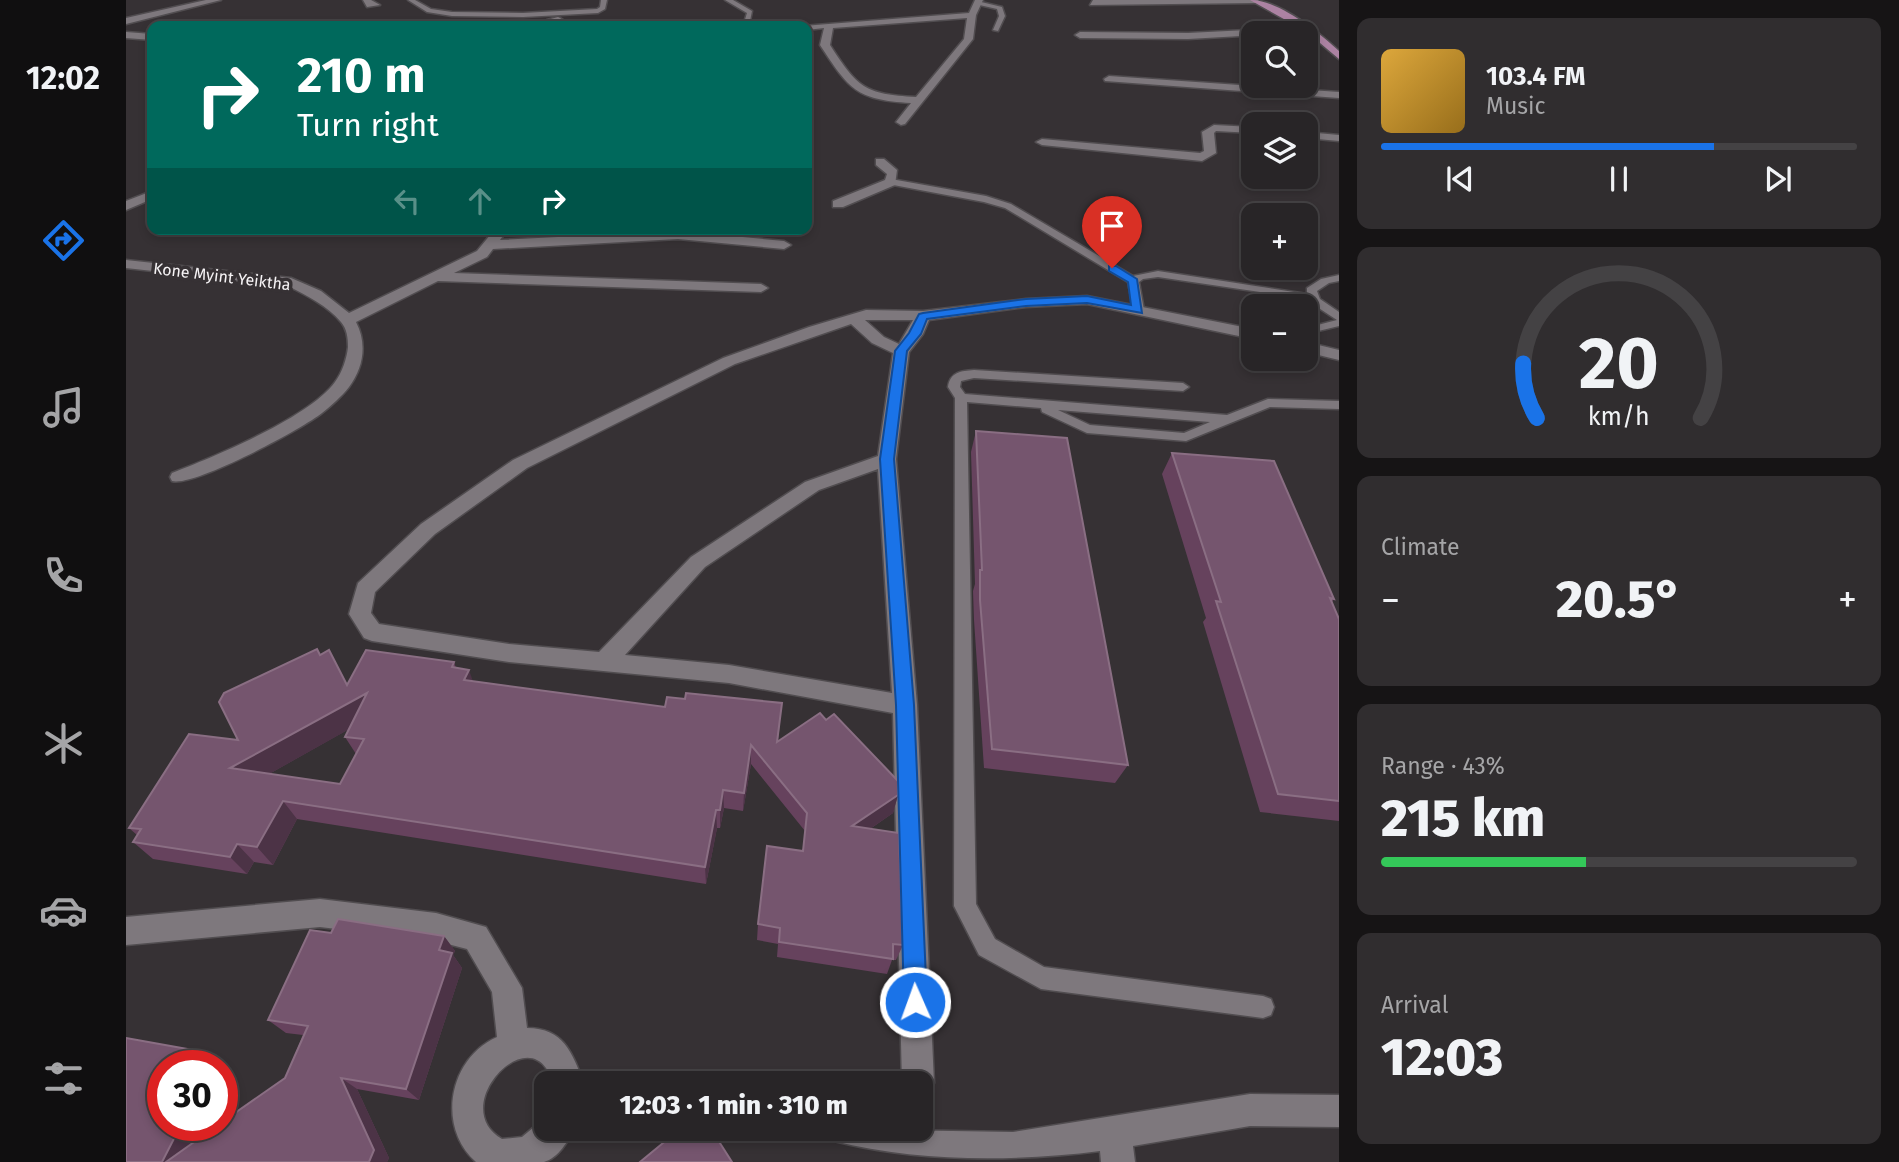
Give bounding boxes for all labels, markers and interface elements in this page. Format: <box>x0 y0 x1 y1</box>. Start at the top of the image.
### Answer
map controls <box>1241 21 1318 371</box>
button: search <box>1241 21 1318 98</box>
text: 210 m <box>297 46 426 105</box>
icon: right <box>182 49 273 140</box>
text: 12:02 <box>26 59 100 97</box>
text: 103.4 FM <box>1486 61 1585 92</box>
text: Music <box>1486 92 1546 120</box>
text: Turn right <box>297 106 439 144</box>
button: layers <box>1241 112 1318 189</box>
icon: previous <box>1441 160 1479 198</box>
icon: pause <box>1600 160 1638 198</box>
icon: next <box>1759 160 1797 198</box>
icon: left <box>388 182 426 220</box>
icon: ahead <box>461 182 499 220</box>
icon: right <box>534 182 572 220</box>
pin <box>1082 196 1142 268</box>
button: + <box>1241 203 1318 280</box>
icon: arrive <box>1093 207 1131 245</box>
icon: directions <box>39 216 88 265</box>
street label: Kone Myint Yeiktha <box>152 259 292 294</box>
button: − <box>1241 294 1318 371</box>
text: 20 <box>1579 321 1659 408</box>
icon: music <box>39 383 88 432</box>
text: km/h <box>1588 402 1650 432</box>
text: Climate <box>1381 533 1460 561</box>
icon: phone <box>39 551 88 600</box>
text: 20.5° <box>1556 568 1682 631</box>
text: − <box>1381 577 1400 623</box>
text: + <box>1838 577 1857 623</box>
icon: climate <box>39 719 88 768</box>
text: Range · 43% <box>1381 752 1505 780</box>
text: 215 km <box>1381 787 1545 850</box>
icon: car <box>39 886 88 935</box>
position arrow <box>878 965 952 1039</box>
text: Arrival <box>1381 991 1448 1019</box>
text: 12:03 <box>1381 1026 1503 1089</box>
speed limit sign: 30 <box>147 1050 238 1141</box>
icon: filters <box>39 1054 88 1103</box>
text: 12:03 · 1 min · 310 m <box>619 1090 848 1121</box>

